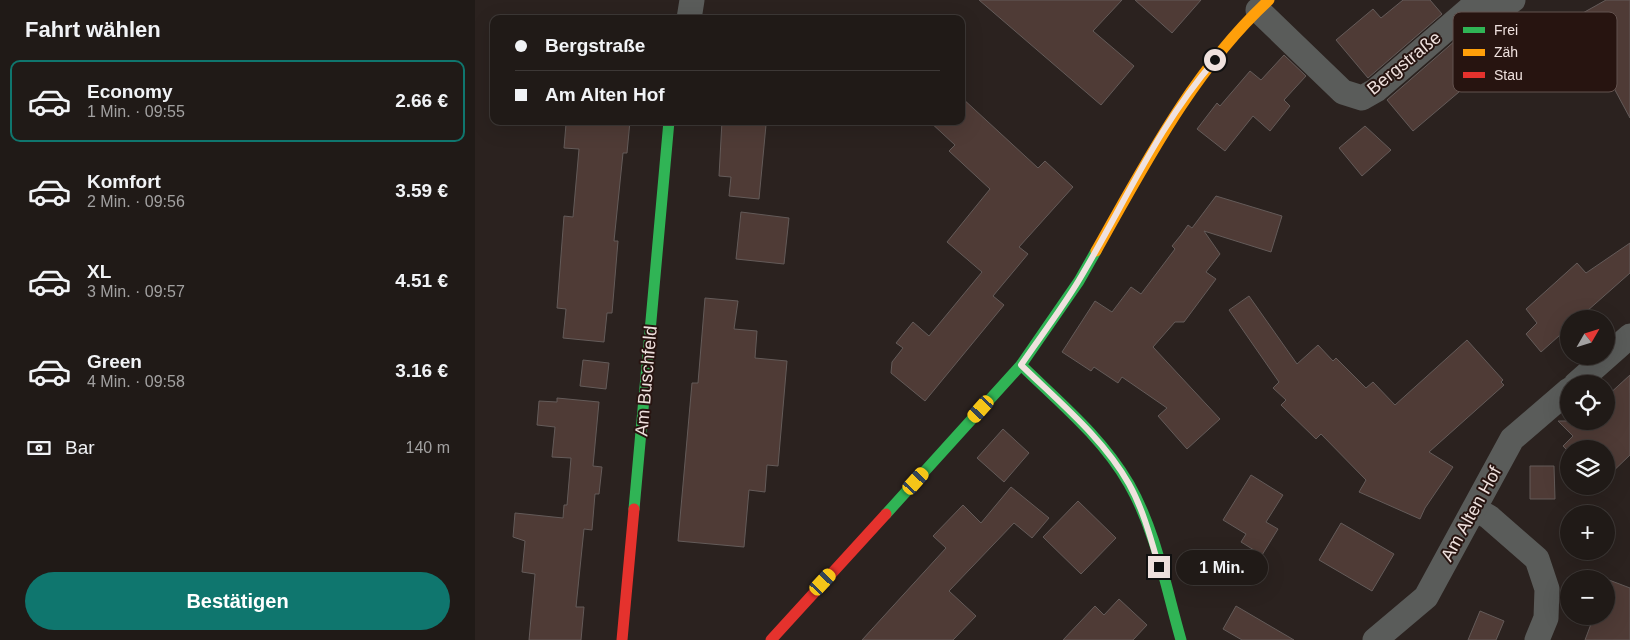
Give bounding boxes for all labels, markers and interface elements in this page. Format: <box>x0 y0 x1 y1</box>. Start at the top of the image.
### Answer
legend <box>1453 12 1617 92</box>
text: Fahrt wählen <box>25 17 161 42</box>
text: Frei <box>1494 22 1518 38</box>
street label: Bergstraße <box>1363 27 1445 99</box>
text: Bergstraße <box>545 35 645 56</box>
text: Zäh <box>1494 44 1518 60</box>
route start <box>1204 49 1226 71</box>
text: Stau <box>1494 67 1523 83</box>
icon: car <box>27 79 72 124</box>
text: Economy <box>87 81 173 102</box>
text: Am Alten Hof <box>545 84 665 105</box>
text: 2.66 € <box>395 90 448 111</box>
text: 1 Min. · 09:55 <box>87 103 185 120</box>
icon: car <box>27 169 72 214</box>
text: Komfort <box>87 171 161 192</box>
text: 3.59 € <box>395 180 448 201</box>
text: 2 Min. · 09:56 <box>87 193 185 210</box>
icon: car <box>27 259 72 304</box>
text: XL <box>87 261 111 282</box>
text: 4.51 € <box>395 270 448 291</box>
text: 3 Min. · 09:57 <box>87 283 185 300</box>
north arrow <box>1560 310 1615 365</box>
map controls <box>1560 310 1615 625</box>
street label: Am Buschfeld <box>631 325 661 437</box>
icon: car <box>27 349 72 394</box>
text: Green <box>87 351 142 372</box>
text: 3.16 € <box>395 360 448 381</box>
text: 4 Min. · 09:58 <box>87 373 185 390</box>
button: locate <box>1560 375 1615 430</box>
car <box>965 393 996 425</box>
icon: cash <box>25 434 53 462</box>
text: Bar <box>65 437 95 458</box>
text: 140 m <box>406 439 450 456</box>
button: layers <box>1560 440 1615 495</box>
street label: Am Alten Hof <box>1437 462 1506 565</box>
car <box>900 465 931 497</box>
button: + <box>1560 505 1615 560</box>
callout: 1 Min. <box>1177 550 1269 584</box>
route end <box>1148 556 1170 578</box>
text: 1 Min. <box>1199 559 1245 576</box>
car <box>807 566 838 598</box>
button: − <box>1560 570 1615 625</box>
button: Bestätigen <box>25 572 450 630</box>

